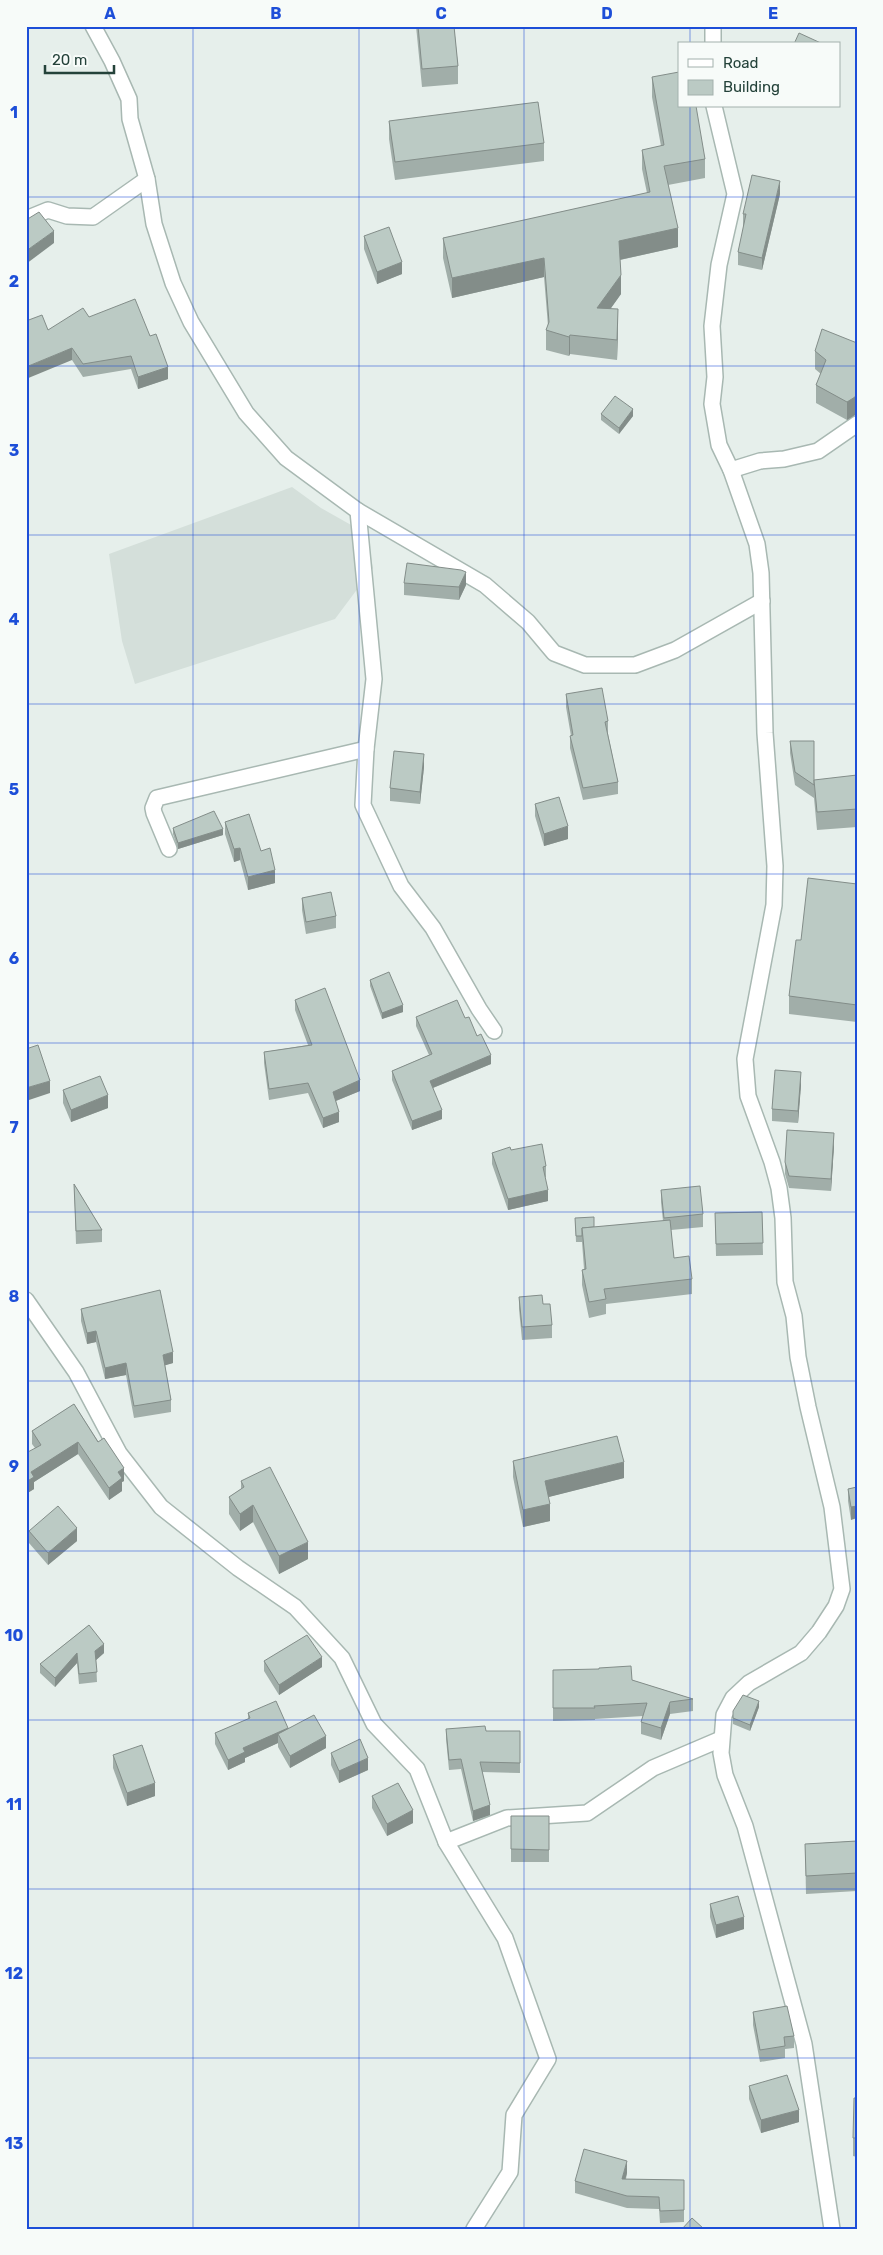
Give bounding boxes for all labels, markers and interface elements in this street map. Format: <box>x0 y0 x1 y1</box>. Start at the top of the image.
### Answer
text: A <box>104 4 116 23</box>
text: B <box>270 4 282 23</box>
text: C <box>435 4 447 23</box>
text: D <box>601 4 613 23</box>
text: E <box>768 4 778 23</box>
scale bar <box>45 42 114 74</box>
legend <box>678 42 840 108</box>
text: 20 m <box>52 51 87 69</box>
text: Road <box>723 54 759 72</box>
text: Building <box>723 78 780 96</box>
text: 1 <box>10 103 18 122</box>
text: 2 <box>9 272 19 291</box>
text: 3 <box>9 441 19 460</box>
text: 4 <box>9 610 20 629</box>
text: 5 <box>9 780 19 799</box>
text: 6 <box>9 949 19 968</box>
text: 7 <box>9 1118 19 1137</box>
text: 8 <box>9 1287 20 1306</box>
text: 9 <box>9 1457 19 1476</box>
text: 10 <box>5 1626 24 1645</box>
text: 11 <box>6 1795 22 1814</box>
text: 12 <box>5 1964 23 1983</box>
text: 13 <box>5 2134 23 2153</box>

